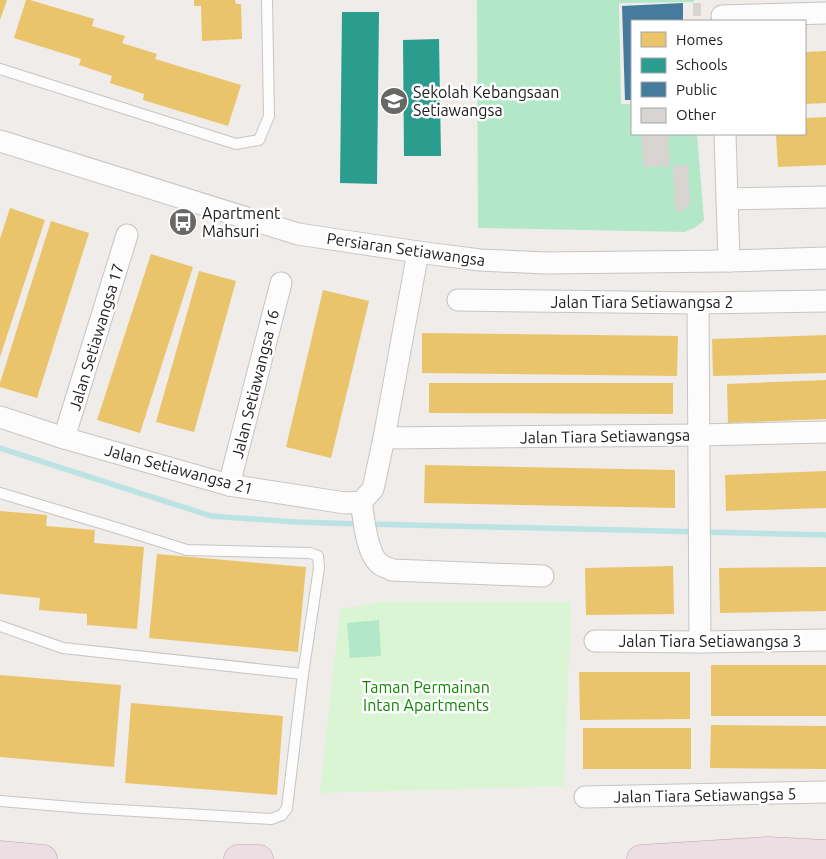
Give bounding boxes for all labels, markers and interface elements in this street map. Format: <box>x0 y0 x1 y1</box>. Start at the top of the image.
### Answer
legend <box>631 20 806 135</box>
text: Homes <box>676 31 723 48</box>
text: Schools <box>676 56 727 73</box>
text: Public <box>676 81 717 98</box>
place label: Sekolah Kebangsaan Setiawangsa <box>413 83 559 119</box>
school or university icon: Sekolah Kebangsaan Setiawangsa <box>379 86 409 116</box>
text: Other <box>676 106 716 123</box>
place label: Apartment Mahsuri <box>202 204 281 240</box>
bus stop icon: Apartment Mahsuri <box>168 207 198 237</box>
street label: Persiaran Setiawangsa <box>326 229 486 269</box>
street label: Jalan Setiawangsa 17 <box>65 261 127 413</box>
street label: Jalan Tiara Setiawangsa 2 <box>550 293 734 311</box>
street label: Jalan Setiawangsa 16 <box>228 308 282 460</box>
street label: Jalan Tiara Setiawangsa <box>520 426 690 446</box>
street label: Jalan Setiawangsa 21 <box>103 441 255 497</box>
street label: Jalan Tiara Setiawangsa 3 <box>618 632 802 650</box>
park label: Taman Permainan Intan Apartments <box>362 678 490 714</box>
street label: Jalan Tiara Setiawangsa 5 <box>613 784 797 806</box>

